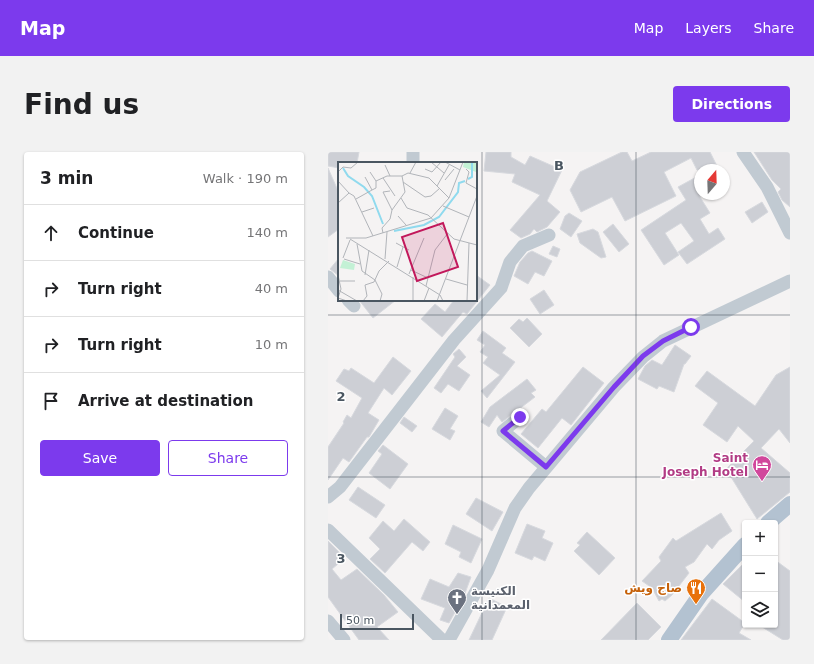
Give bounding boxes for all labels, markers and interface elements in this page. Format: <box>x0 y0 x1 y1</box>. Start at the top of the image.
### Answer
text: Map <box>20 17 65 39</box>
text: Map <box>634 20 663 36</box>
text: Layers <box>685 20 732 36</box>
text: Share <box>754 20 794 36</box>
button: Directions <box>673 86 790 122</box>
text: Find us <box>24 88 139 121</box>
text: B <box>554 158 564 173</box>
inset map <box>338 162 477 301</box>
north arrow <box>694 164 730 200</box>
text: 3 min <box>40 168 93 188</box>
text: Walk · 190 m <box>203 171 288 186</box>
icon: ahead <box>40 222 62 244</box>
text: Continue <box>78 224 154 242</box>
text: 140 m <box>246 225 288 240</box>
icon: right <box>40 278 62 300</box>
text: Turn right <box>78 280 162 298</box>
text: 40 m <box>255 281 288 296</box>
route start <box>682 318 700 336</box>
icon: right <box>40 334 62 356</box>
text: Turn right <box>78 336 162 354</box>
text: 10 m <box>255 337 288 352</box>
text: 2 <box>336 389 346 404</box>
icon: arrive <box>40 390 62 412</box>
text: Arrive at destination <box>78 392 253 410</box>
route end <box>511 408 529 426</box>
button: Save <box>40 440 160 476</box>
button: Share <box>168 440 288 476</box>
place label: Saint Joseph Hotel <box>661 451 748 479</box>
hotel icon: Saint Joseph Hotel <box>751 454 773 482</box>
map controls <box>742 520 778 628</box>
button: + <box>742 520 778 556</box>
text: 3 <box>336 551 346 566</box>
button: − <box>742 556 778 592</box>
restaurant icon: صاج ويش <box>685 577 707 605</box>
place label: صاج ويش <box>624 581 682 596</box>
place label: الكنيسة المعمدانية <box>471 584 530 612</box>
church icon: الكنيسة المعمدانية <box>446 587 468 615</box>
button: layers <box>742 592 778 628</box>
scale bar <box>340 612 414 631</box>
text: 50 m <box>346 614 374 627</box>

